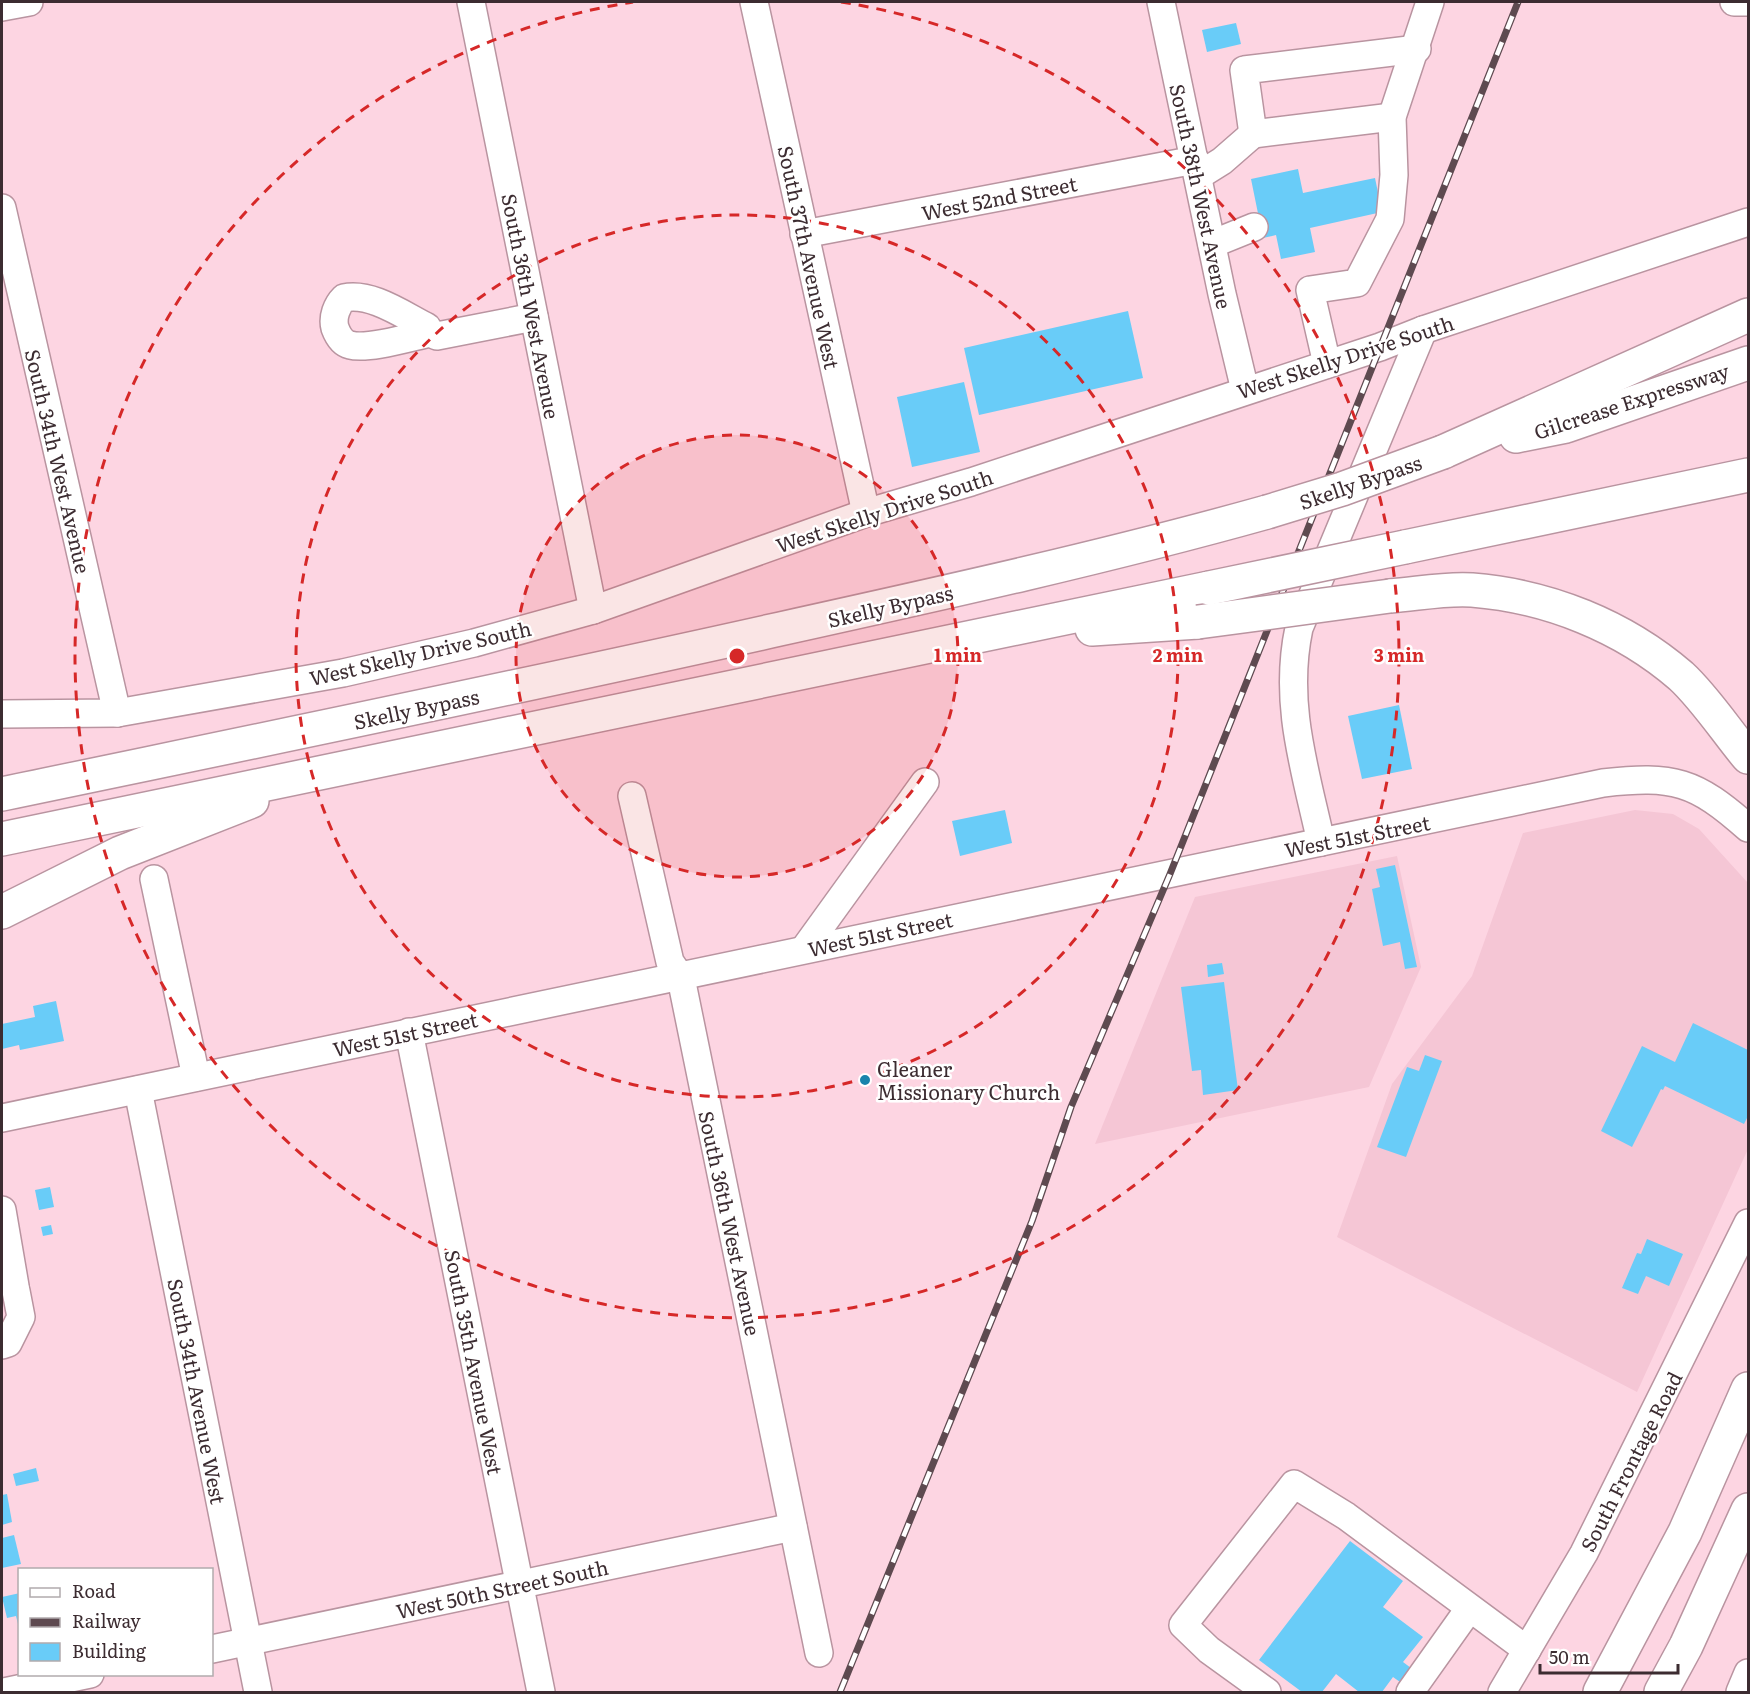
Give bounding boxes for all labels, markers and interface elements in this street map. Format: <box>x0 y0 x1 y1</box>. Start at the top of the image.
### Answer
street label: South 38th West Avenue <box>1163 81 1241 311</box>
street label: South 37th Avenue West <box>772 142 848 372</box>
street label: West 52nd Street <box>919 167 1079 227</box>
street label: South 36th West Avenue <box>495 191 569 421</box>
street label: West Skelly Drive South <box>1232 307 1458 405</box>
street label: South 34th West Avenue <box>19 346 99 576</box>
street label: Gilcrease Expressway <box>1530 354 1733 446</box>
street label: Skelly Bypass <box>1295 446 1425 516</box>
street label: West Skelly Drive South <box>771 461 997 559</box>
street label: Skelly Bypass <box>824 576 956 634</box>
street label: West Skelly Drive South <box>306 612 534 692</box>
text: 1 min <box>934 641 983 668</box>
text: 2 min <box>1153 641 1204 668</box>
text: 3 min <box>1374 641 1425 668</box>
centre of rings <box>727 646 747 666</box>
street label: Skelly Bypass <box>350 680 482 736</box>
street label: West 51st Street <box>1282 806 1432 864</box>
street label: West 51st Street <box>805 903 955 963</box>
street label: West 51st Street <box>330 1003 480 1063</box>
place label: Gleaner Missionary Church <box>877 1053 1060 1106</box>
marker: Gleaner Missionary Church <box>858 1073 872 1087</box>
street label: South 36th West Avenue <box>693 1108 769 1338</box>
street label: South 35th Avenue West <box>438 1247 512 1477</box>
street label: South 34th Avenue West <box>161 1276 235 1506</box>
street label: South Frontage Road <box>1572 1366 1688 1556</box>
street label: West 50th Street South <box>393 1551 611 1625</box>
legend <box>18 1568 213 1676</box>
text: Road <box>72 1577 116 1604</box>
text: Railway <box>72 1607 141 1634</box>
text: Building <box>72 1637 147 1664</box>
scale bar <box>1540 1637 1678 1675</box>
text: 50 m <box>1549 1643 1590 1670</box>

